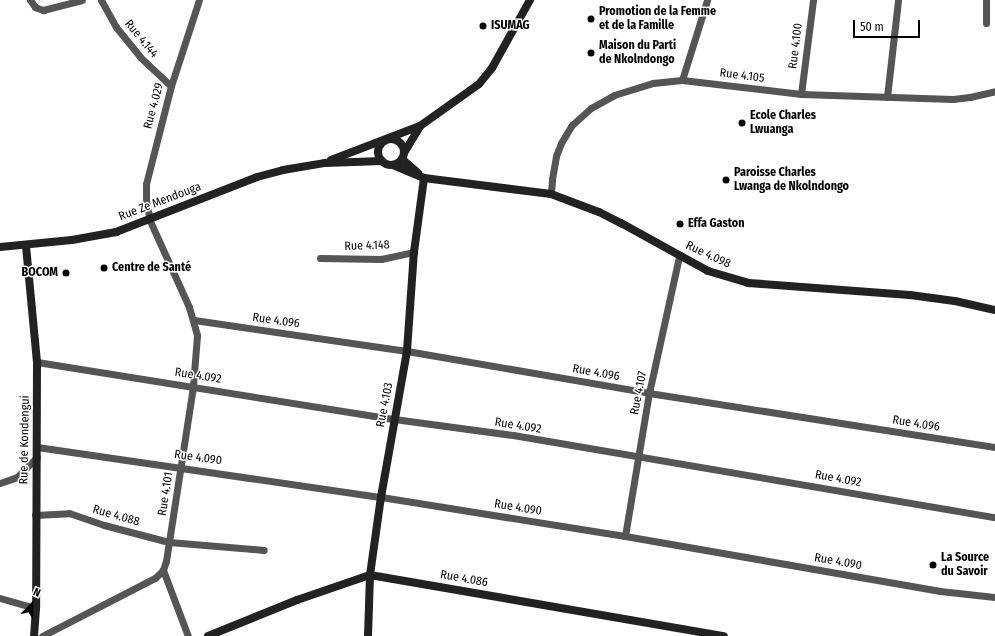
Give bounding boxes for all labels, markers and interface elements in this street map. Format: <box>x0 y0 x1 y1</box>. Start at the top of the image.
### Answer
place label: Promotion de la Femme et de la Famille <box>599 5 716 33</box>
scale bar <box>855 12 922 38</box>
marker: Promotion de la Femme et de la Famille <box>586 14 596 24</box>
street label: Rue 4.144 <box>121 17 161 61</box>
place label: ISUMAG <box>491 19 530 33</box>
text: 50 m <box>860 20 884 34</box>
marker: ISUMAG <box>478 21 488 31</box>
street label: Rue 4.100 <box>786 22 806 70</box>
place label: Maison du Parti de Nkolndongo <box>599 39 676 67</box>
marker: Maison du Parti de Nkolndongo <box>586 48 596 58</box>
street label: Rue 4.105 <box>719 66 765 86</box>
street label: Rue 4.029 <box>141 81 167 131</box>
place label: Ecole Charles Lwuanga <box>750 109 816 137</box>
marker: Ecole Charles Lwuanga <box>737 118 747 128</box>
place label: Paroisse Charles Lwanga de Nkolndongo <box>734 166 849 194</box>
marker: Paroisse Charles Lwanga de Nkolndongo <box>721 175 731 185</box>
street label: Rue Ze Mendouga <box>117 180 203 224</box>
place label: Effa Gaston <box>688 217 744 231</box>
marker: Effa Gaston <box>675 219 685 229</box>
street label: Rue 4.148 <box>344 238 390 254</box>
street label: Rue 4.098 <box>683 238 733 272</box>
place label: Centre de Santé <box>112 261 191 275</box>
marker: Centre de Santé <box>99 263 109 273</box>
place label: BOCOM <box>22 266 58 280</box>
marker: BOCOM <box>61 268 71 278</box>
street label: Rue 4.096 <box>251 311 301 331</box>
street label: Rue 4.096 <box>571 362 621 384</box>
street label: Rue 4.092 <box>174 365 222 387</box>
street label: Rue 4.107 <box>628 370 650 416</box>
street label: Rue 4.103 <box>374 382 396 428</box>
street label: Rue de Kondengui <box>17 395 33 485</box>
street label: Rue 4.096 <box>891 413 941 435</box>
street label: Rue 4.092 <box>494 415 542 437</box>
street label: Rue 4.090 <box>173 448 223 468</box>
street label: Rue 4.092 <box>814 468 862 490</box>
street label: Rue 4.101 <box>155 471 177 517</box>
street label: Rue 4.090 <box>493 497 543 519</box>
street label: Rue 4.088 <box>91 502 141 530</box>
street label: Rue 4.090 <box>813 551 863 573</box>
place label: La Source du Savoir <box>941 551 989 579</box>
marker: La Source du Savoir <box>928 560 938 570</box>
street label: Rue 4.086 <box>439 568 489 590</box>
north arrow <box>12 584 52 624</box>
text: N <box>31 585 42 600</box>

